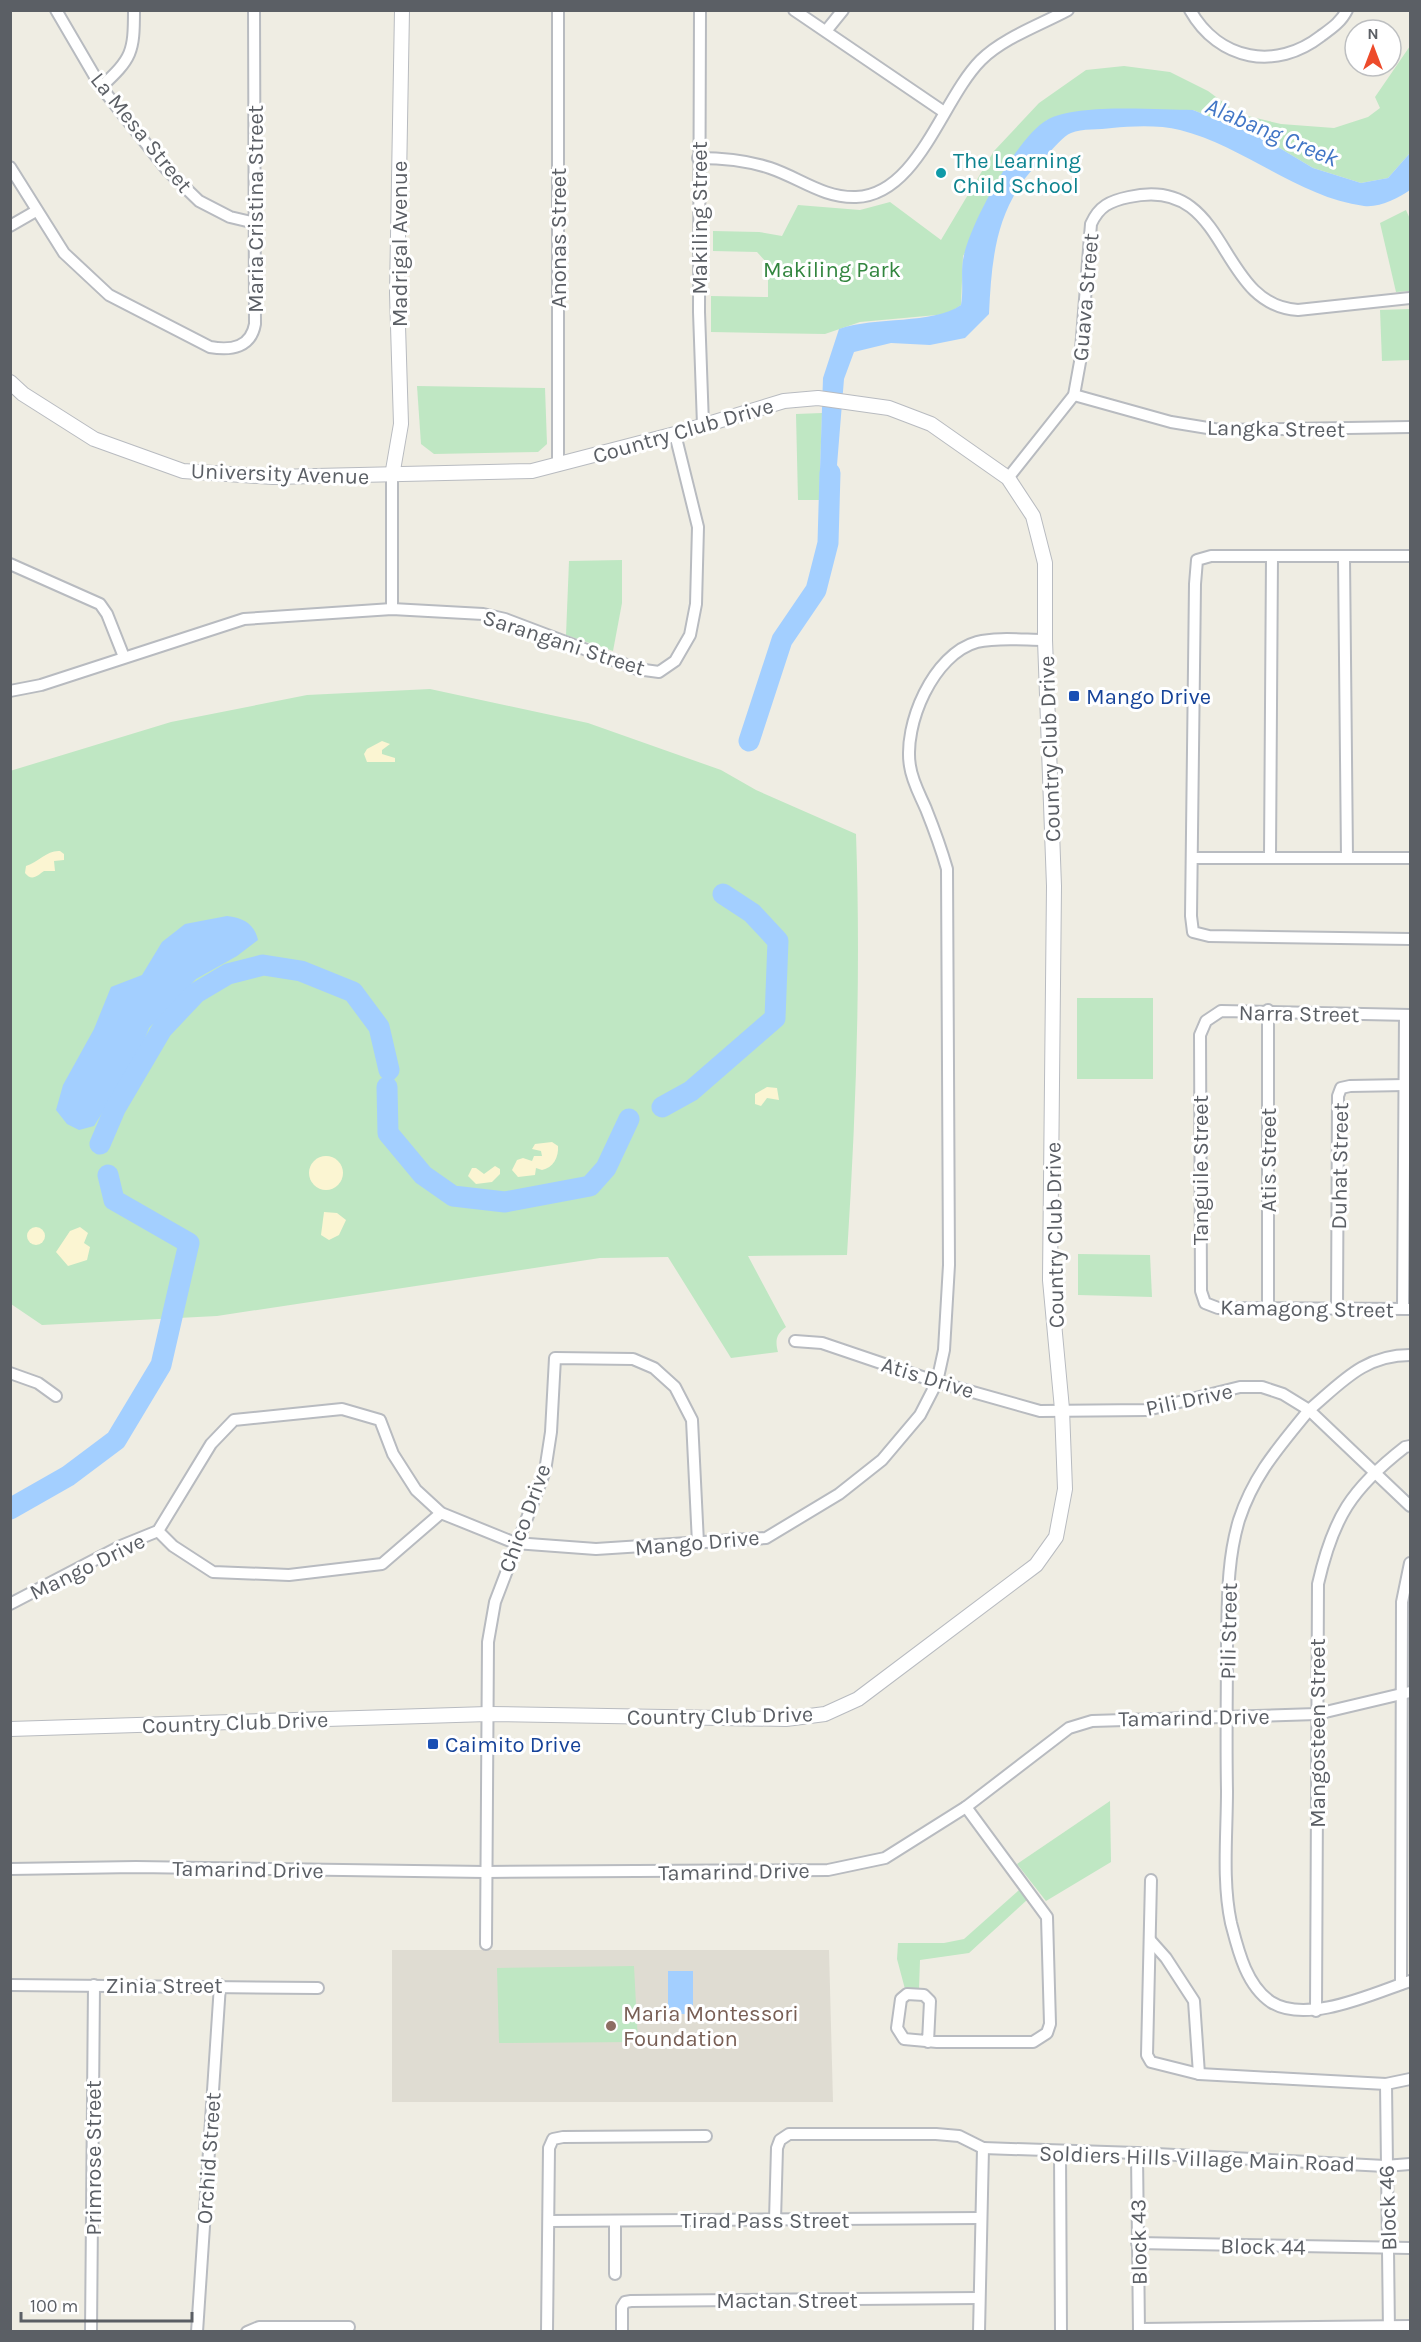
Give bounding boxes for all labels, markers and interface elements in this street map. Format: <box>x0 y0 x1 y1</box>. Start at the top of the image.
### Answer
north arrow <box>1343 18 1403 78</box>
text: N <box>1367 24 1379 43</box>
street label: La Mesa Street <box>85 67 198 198</box>
water label: Alabang Creek <box>1201 91 1343 173</box>
street label: Maria Cristina Street <box>243 105 269 313</box>
street label: Makiling Street <box>687 141 713 295</box>
place label: The Learning Child School <box>953 148 1082 199</box>
street label: Madrigal Avenue <box>387 161 413 327</box>
marker: The Learning Child School <box>934 166 948 180</box>
street label: Anonas Street <box>546 168 572 308</box>
street label: Guava Street <box>1067 232 1105 362</box>
park label: Makiling Park <box>763 257 901 283</box>
street label: Country Club Drive <box>590 393 776 469</box>
street label: Langka Street <box>1207 415 1345 443</box>
street label: University Avenue <box>190 458 370 490</box>
street label: Sarangani Street <box>479 605 648 681</box>
street label: Country Club Drive <box>1034 655 1066 843</box>
place label: Mango Drive <box>1086 684 1211 710</box>
marker: Mango Drive <box>1067 689 1081 703</box>
street label: Narra Street <box>1238 1000 1360 1028</box>
street label: Tanguile Street <box>1188 1095 1214 1245</box>
street label: Duhat Street <box>1326 1102 1354 1230</box>
street label: Atis Street <box>1256 1108 1282 1212</box>
street label: Country Club Drive <box>1040 1142 1070 1328</box>
street label: Kamagong Street <box>1220 1294 1394 1324</box>
street label: Atis Drive <box>878 1352 977 1404</box>
street label: Pili Drive <box>1143 1378 1235 1422</box>
street label: Chico Drive <box>493 1461 557 1576</box>
street label: Mango Drive <box>634 1525 761 1561</box>
street label: Mango Drive <box>26 1528 149 1606</box>
street label: Pili Street <box>1215 1582 1243 1680</box>
street label: Mangosteen Street <box>1305 1638 1331 1828</box>
street label: Country Club Drive <box>627 1701 813 1731</box>
street label: Tamarind Drive <box>1118 1704 1270 1732</box>
street label: Country Club Drive <box>141 1707 329 1739</box>
place label: Caimito Drive <box>445 1732 581 1758</box>
marker: Caimito Drive <box>426 1737 440 1751</box>
street label: Tamarind Drive <box>172 1856 324 1884</box>
street label: Tamarind Drive <box>658 1858 810 1886</box>
street label: Zinia Street <box>105 1973 223 1999</box>
place label: Maria Montessori Foundation <box>623 2001 799 2052</box>
marker: Maria Montessori Foundation <box>604 2019 618 2033</box>
street label: Primrose Street <box>81 2080 107 2236</box>
street label: Orchid Street <box>191 2091 227 2225</box>
street label: Soldiers Hills Village Main Road <box>1038 2140 1355 2178</box>
street label: Block 46 <box>1374 2165 1402 2251</box>
street label: Block 43 <box>1125 2199 1153 2285</box>
street label: Tirad Pass Street <box>681 2208 849 2234</box>
street label: Block 44 <box>1220 2233 1306 2261</box>
scale bar <box>21 2285 192 2323</box>
street label: Mactan Street <box>716 2288 858 2314</box>
text: 100 m <box>30 2295 78 2317</box>

